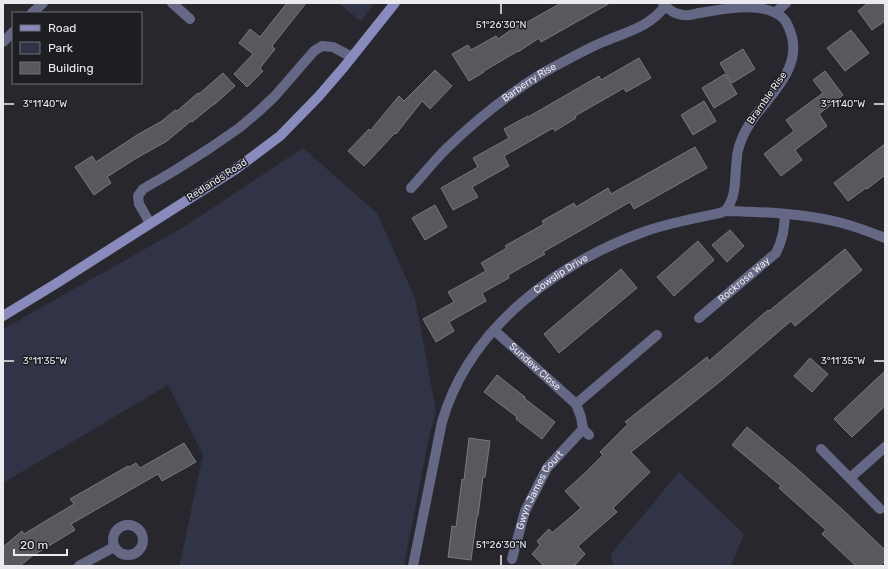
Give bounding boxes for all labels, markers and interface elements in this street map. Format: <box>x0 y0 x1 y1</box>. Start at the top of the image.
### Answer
legend <box>12 12 142 84</box>
text: 51°26'30"N <box>476 19 526 31</box>
text: Road <box>48 21 76 35</box>
text: Park <box>48 41 74 55</box>
text: Building <box>48 61 94 75</box>
street label: Barberry Rise <box>500 61 559 105</box>
street label: Bramble Rise <box>745 69 790 126</box>
text: 3°11'40"W <box>23 98 67 110</box>
text: 3°11'40"W <box>821 98 865 110</box>
street label: Redlands Road <box>185 156 249 204</box>
street label: Cowslip Drive <box>531 252 591 296</box>
street label: Rockrose Way <box>716 254 773 305</box>
street label: Sundew Close <box>506 340 563 394</box>
text: 3°11'35"W <box>23 355 67 367</box>
text: 3°11'35"W <box>821 355 865 367</box>
street label: Gwyn James Court <box>514 448 566 531</box>
scale bar <box>14 531 67 557</box>
text: 20 m <box>20 538 48 552</box>
text: 51°26'30"N <box>476 539 526 551</box>

